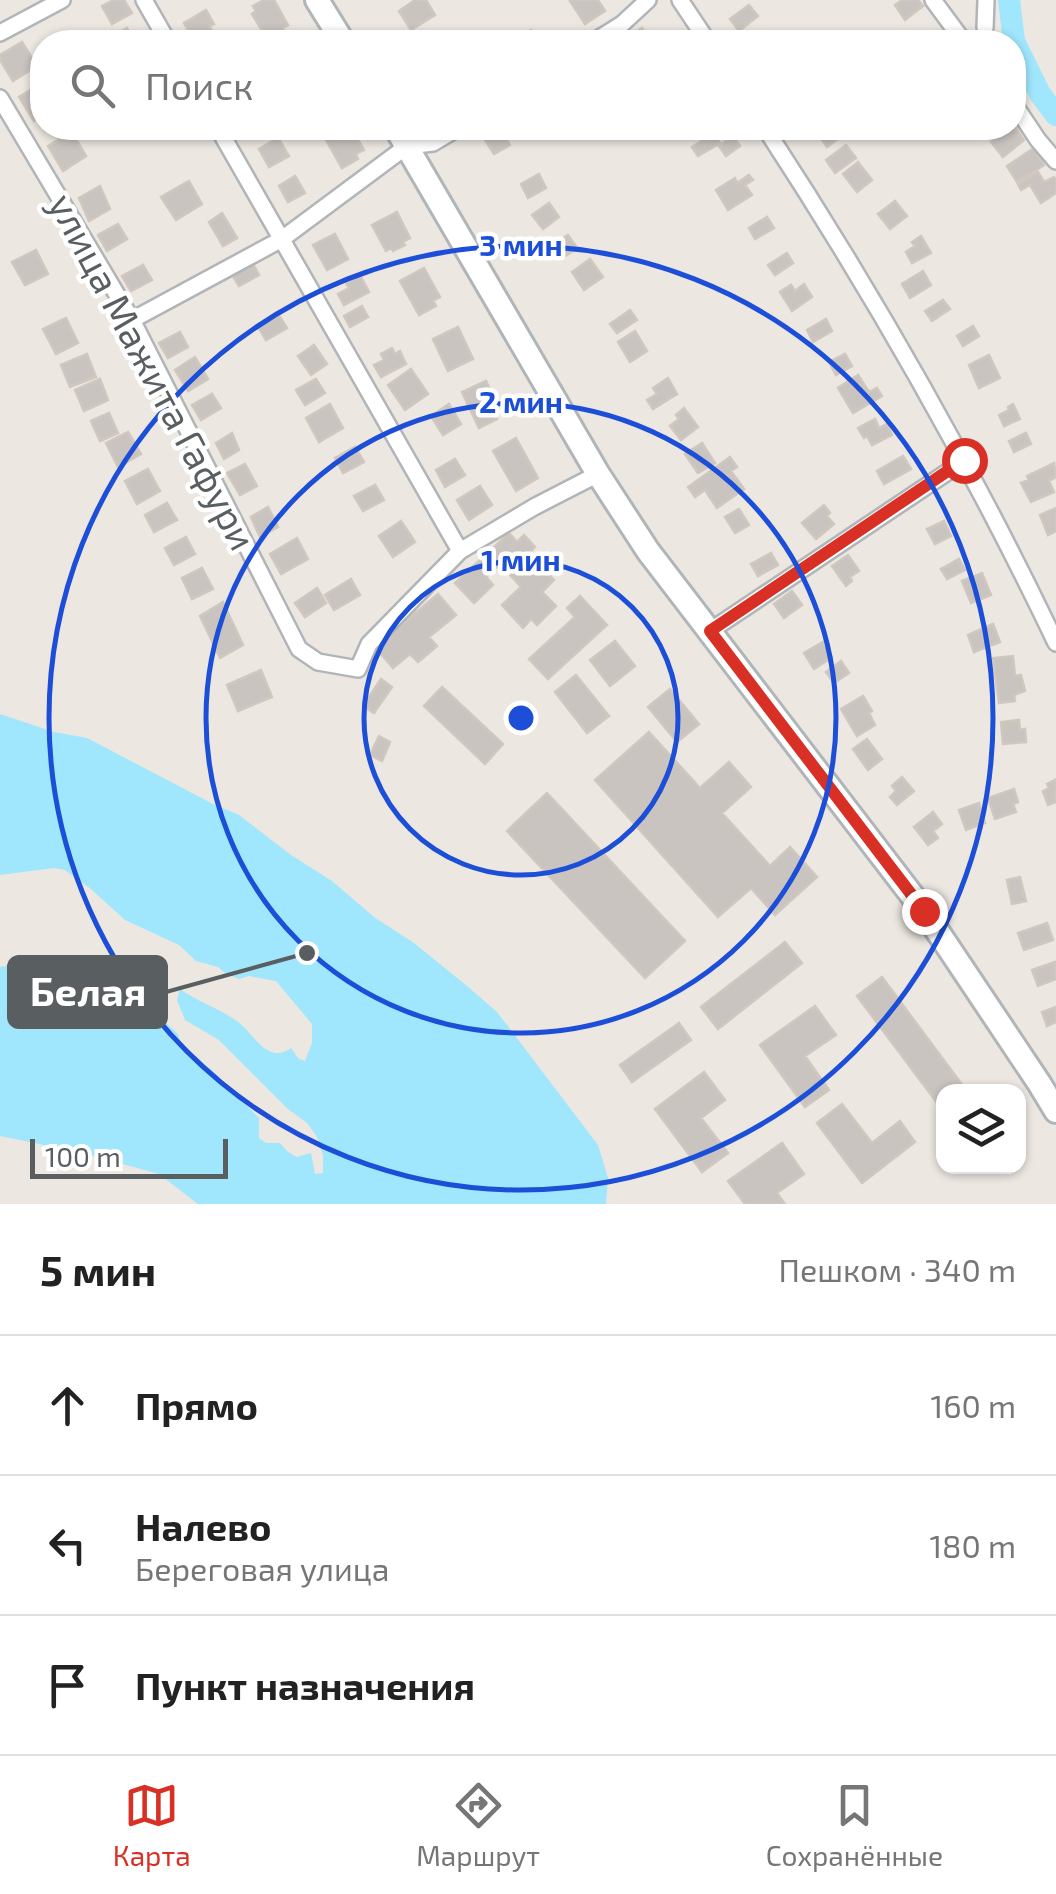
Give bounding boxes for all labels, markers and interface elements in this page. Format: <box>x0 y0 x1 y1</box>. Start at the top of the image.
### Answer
search box <box>30 30 1026 140</box>
icon: search <box>65 58 120 113</box>
text: Поиск <box>145 62 254 108</box>
street label: улица Мажита Гафури <box>40 185 267 557</box>
text: 3 мин <box>479 226 563 262</box>
text: 2 мин <box>479 383 563 419</box>
route start <box>942 438 988 484</box>
text: 1 мин <box>481 541 561 577</box>
centre of rings <box>503 700 539 736</box>
route end <box>902 889 948 935</box>
callout: Белая <box>9 957 166 1027</box>
text: Белая <box>30 966 146 1014</box>
map controls <box>936 1084 1026 1174</box>
button: layers <box>936 1084 1026 1174</box>
scale bar <box>30 1134 228 1178</box>
text: 100 m <box>45 1139 121 1173</box>
text: 5 мин <box>40 1244 156 1294</box>
text: Пешком · 340 m <box>779 1250 1016 1288</box>
icon: ahead <box>40 1378 95 1433</box>
text: Прямо <box>135 1382 258 1428</box>
text: 160 m <box>930 1386 1016 1424</box>
text: Налево <box>135 1503 271 1549</box>
icon: left <box>40 1518 95 1573</box>
text: 180 m <box>929 1526 1016 1564</box>
text: Береговая улица <box>135 1549 389 1587</box>
icon: arrive <box>40 1658 95 1713</box>
text: Пункт назначения <box>135 1662 475 1708</box>
tab: Карта <box>113 1778 191 1872</box>
tab: Маршрут <box>416 1778 540 1872</box>
tab: Сохранённые <box>766 1778 943 1872</box>

